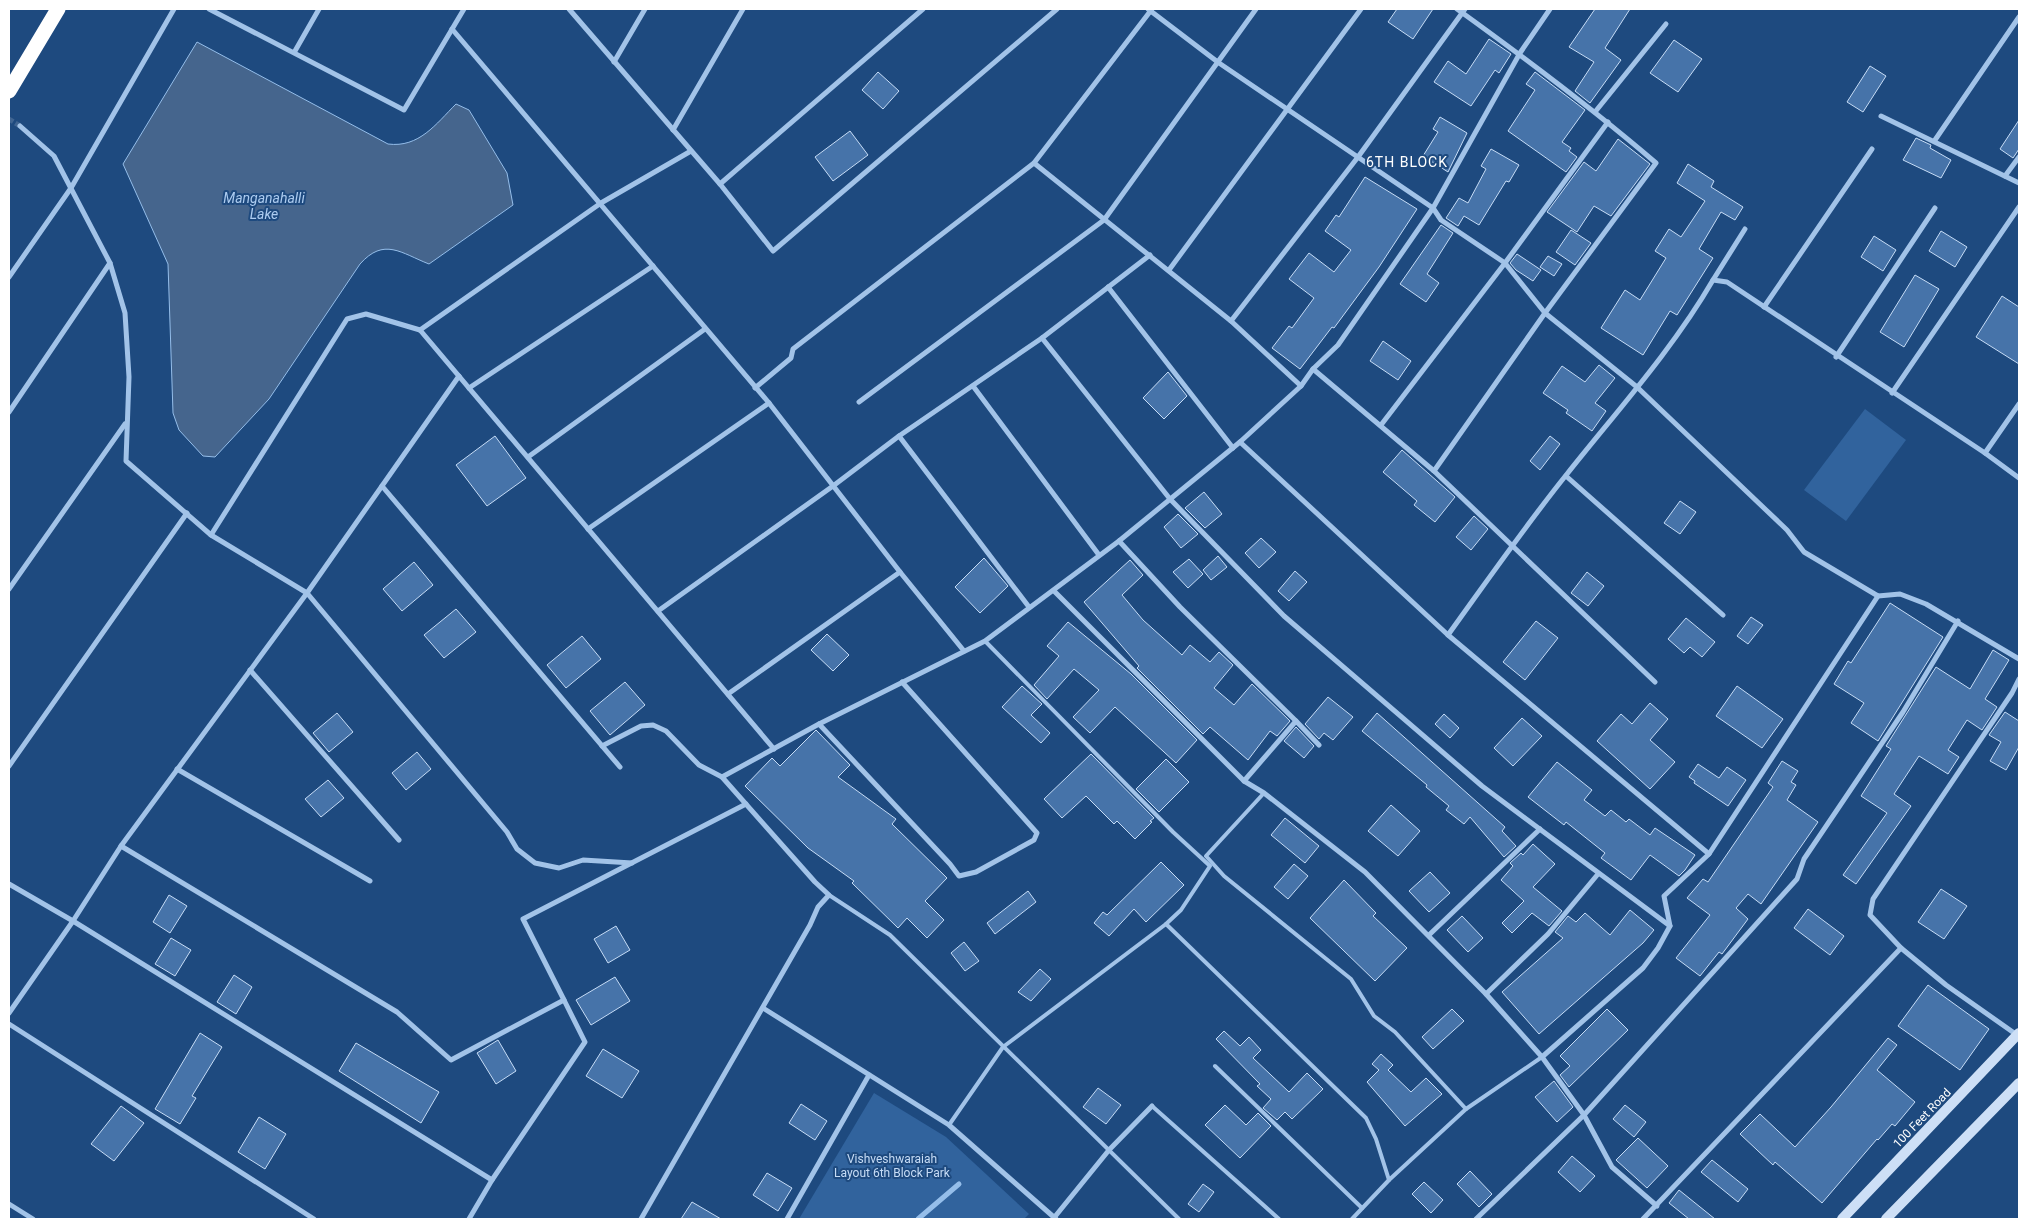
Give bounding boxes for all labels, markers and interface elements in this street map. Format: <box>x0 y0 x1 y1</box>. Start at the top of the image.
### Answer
district label: 6TH BLOCK <box>1366 154 1448 170</box>
water label: Manganahalli Lake <box>223 190 305 222</box>
street label: 100 Feet Road <box>1890 1085 1954 1151</box>
park label: Vishveshwaraiah Layout 6th Block Park <box>834 1152 951 1180</box>

